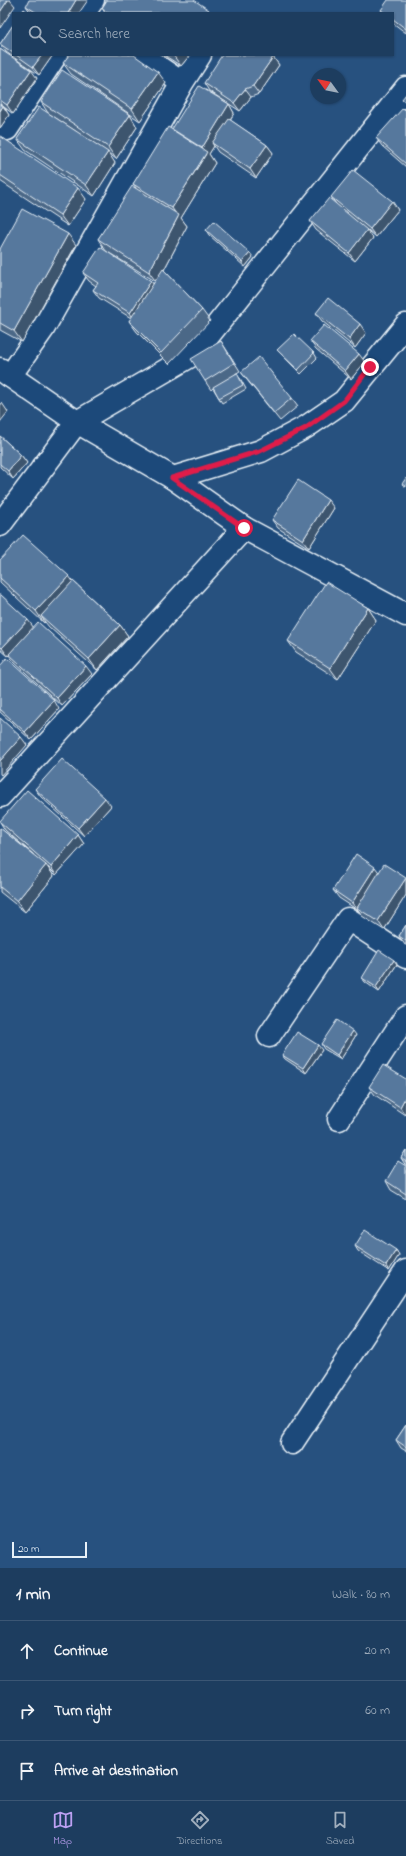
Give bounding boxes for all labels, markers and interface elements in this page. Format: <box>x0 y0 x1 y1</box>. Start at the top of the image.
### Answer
search box <box>12 12 394 56</box>
icon: search <box>26 23 48 45</box>
text: Search here <box>58 23 130 45</box>
north arrow <box>310 68 346 104</box>
route end <box>361 358 379 376</box>
route start <box>235 519 253 537</box>
scale bar <box>12 1540 87 1559</box>
text: 20 m <box>18 1541 40 1557</box>
text: 1 min <box>16 1582 50 1607</box>
text: Walk · 80 m <box>332 1585 390 1604</box>
icon: ahead <box>16 1640 38 1662</box>
text: Continue <box>54 1640 108 1662</box>
text: 20 m <box>365 1641 390 1660</box>
icon: right <box>16 1700 38 1722</box>
text: Turn right <box>54 1700 112 1722</box>
text: 60 m <box>365 1701 390 1720</box>
icon: arrive <box>16 1760 38 1782</box>
text: Arrive at destination <box>54 1760 178 1782</box>
tab: Map <box>52 1809 74 1849</box>
tab: Directions <box>177 1809 222 1849</box>
tab: Saved <box>326 1809 354 1849</box>

